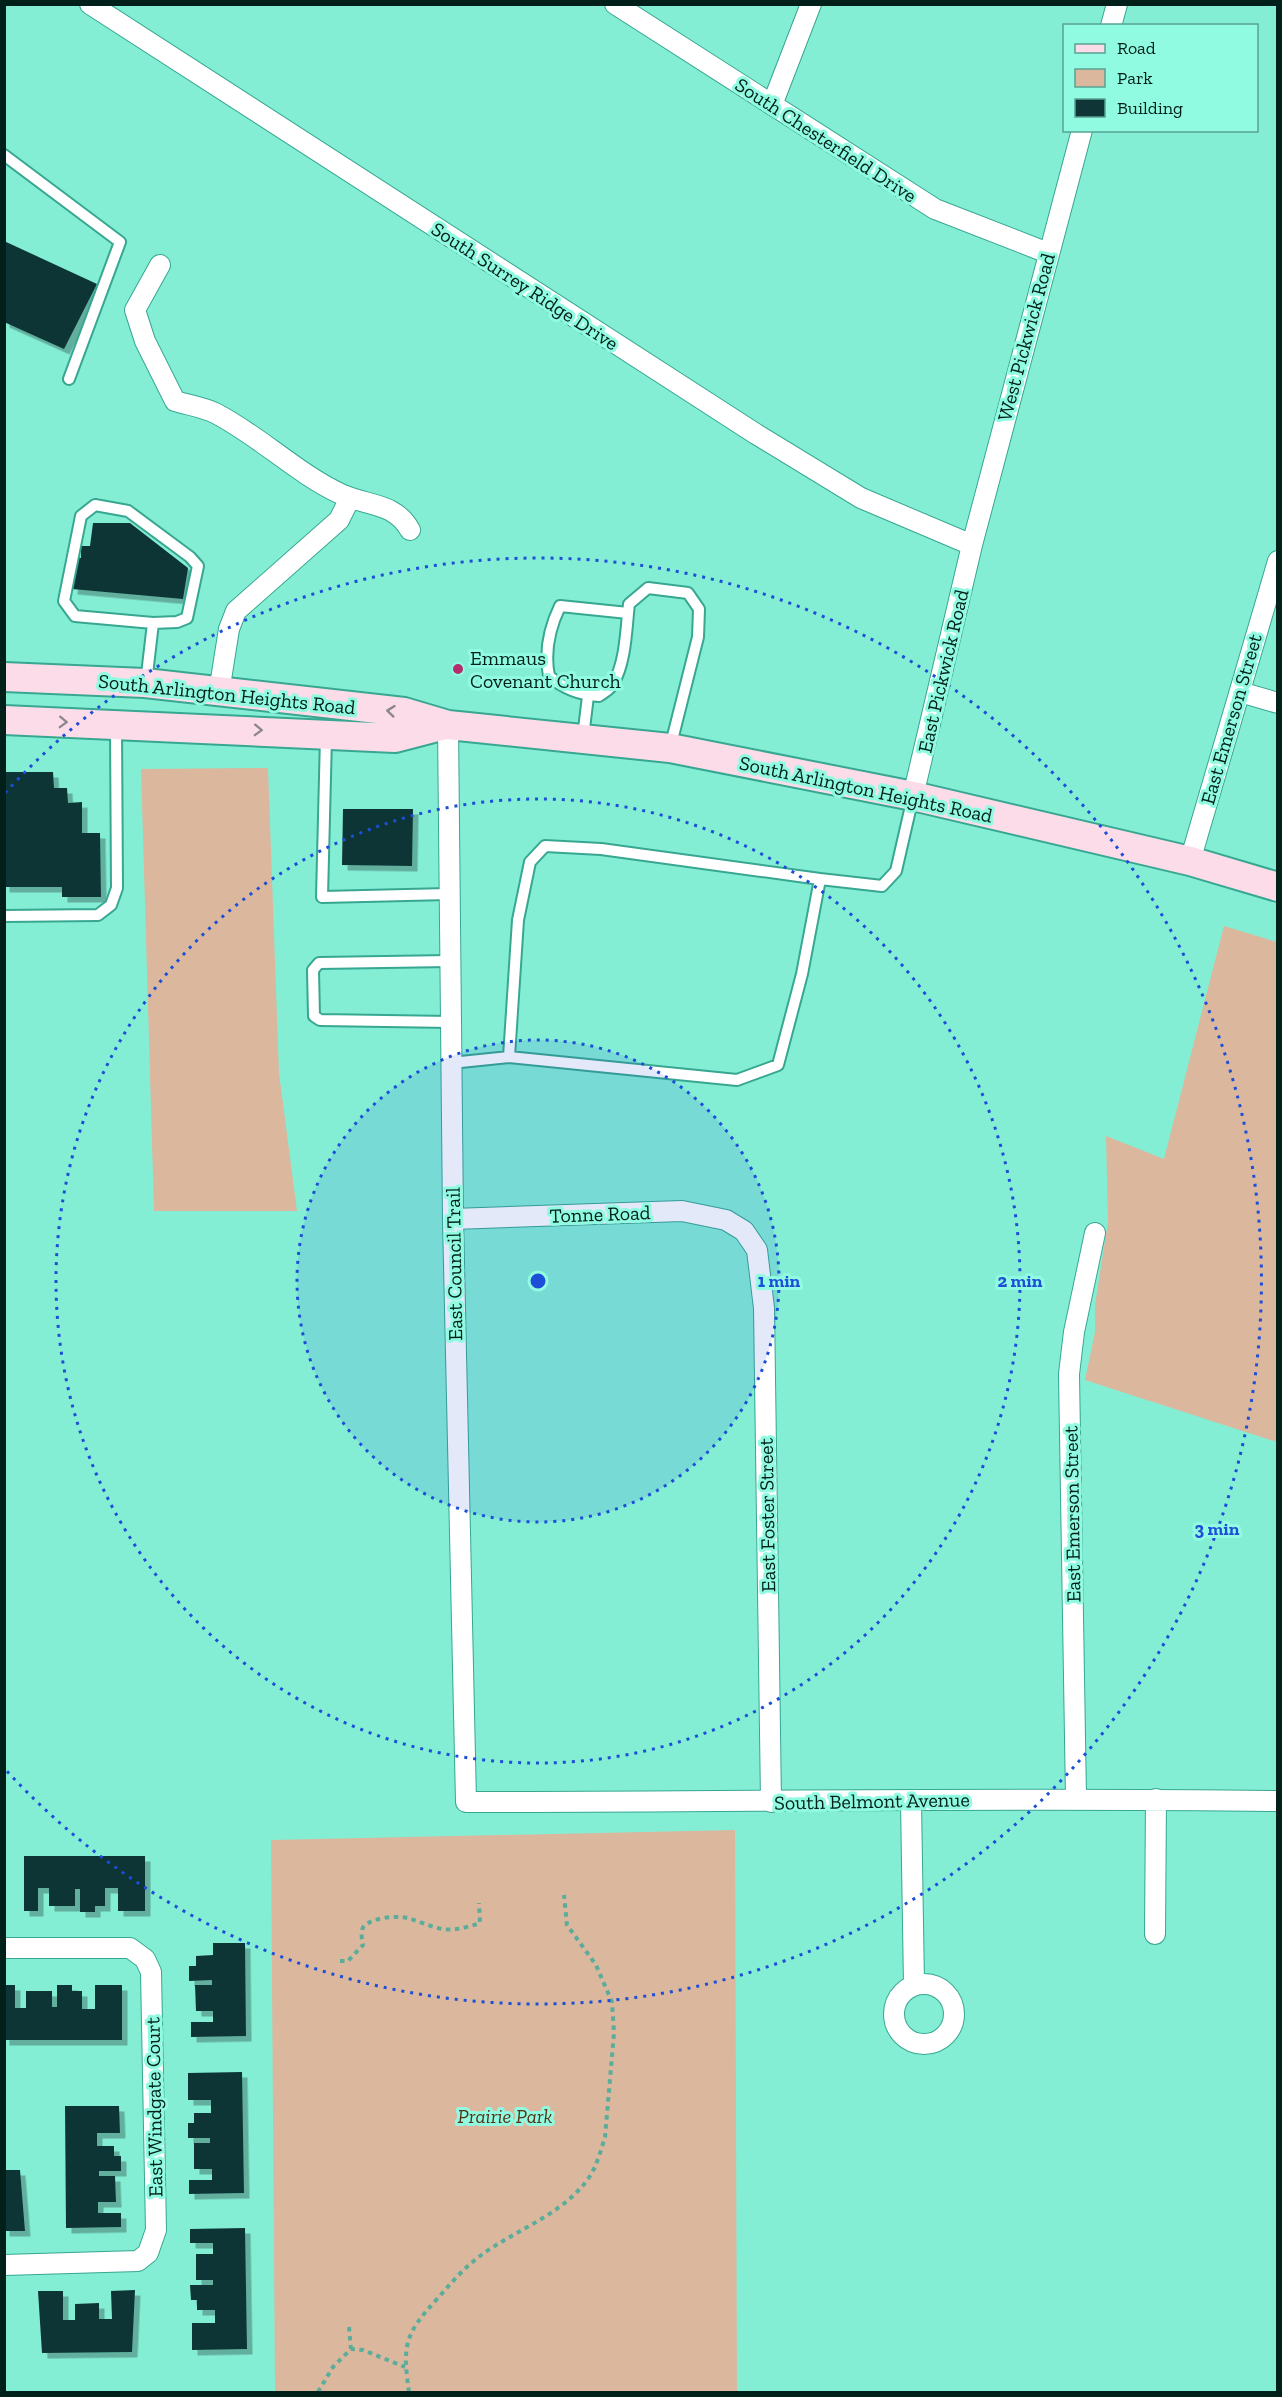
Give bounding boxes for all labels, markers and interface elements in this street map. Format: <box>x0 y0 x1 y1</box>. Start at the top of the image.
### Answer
legend <box>1063 24 1258 132</box>
text: Road <box>1117 37 1156 59</box>
text: Park <box>1117 67 1153 89</box>
street label: South Chesterfield Drive <box>731 72 921 208</box>
text: Building <box>1117 97 1183 119</box>
street label: South Surrey Ridge Drive <box>427 217 623 355</box>
street label: West Pickwick Road <box>992 250 1060 424</box>
street label: East Pickwick Road <box>913 587 973 755</box>
street label: East Emerson Street <box>1195 630 1267 807</box>
place label: Emmaus Covenant Church <box>470 646 622 693</box>
marker: Emmaus Covenant Church <box>451 662 465 676</box>
street label: South Arlington Heights Road <box>97 669 357 719</box>
one-way arrow <box>386 705 395 718</box>
one-way arrow <box>58 716 67 729</box>
one-way arrow <box>253 723 262 736</box>
street label: South Arlington Heights Road <box>737 750 995 828</box>
street label: East Council Trail <box>441 1187 467 1341</box>
street label: Tonne Road <box>549 1200 651 1228</box>
text: 1 min <box>758 1270 801 1292</box>
text: 2 min <box>998 1270 1043 1292</box>
centre of rings <box>528 1271 548 1291</box>
street label: East Emerson Street <box>1058 1425 1086 1603</box>
street label: East Foster Street <box>754 1437 780 1592</box>
text: 3 min <box>1195 1518 1240 1540</box>
street label: South Belmont Avenue <box>774 1787 970 1815</box>
street label: East Windgate Court <box>140 2016 168 2197</box>
park label: Prairie Park <box>457 2104 553 2128</box>

